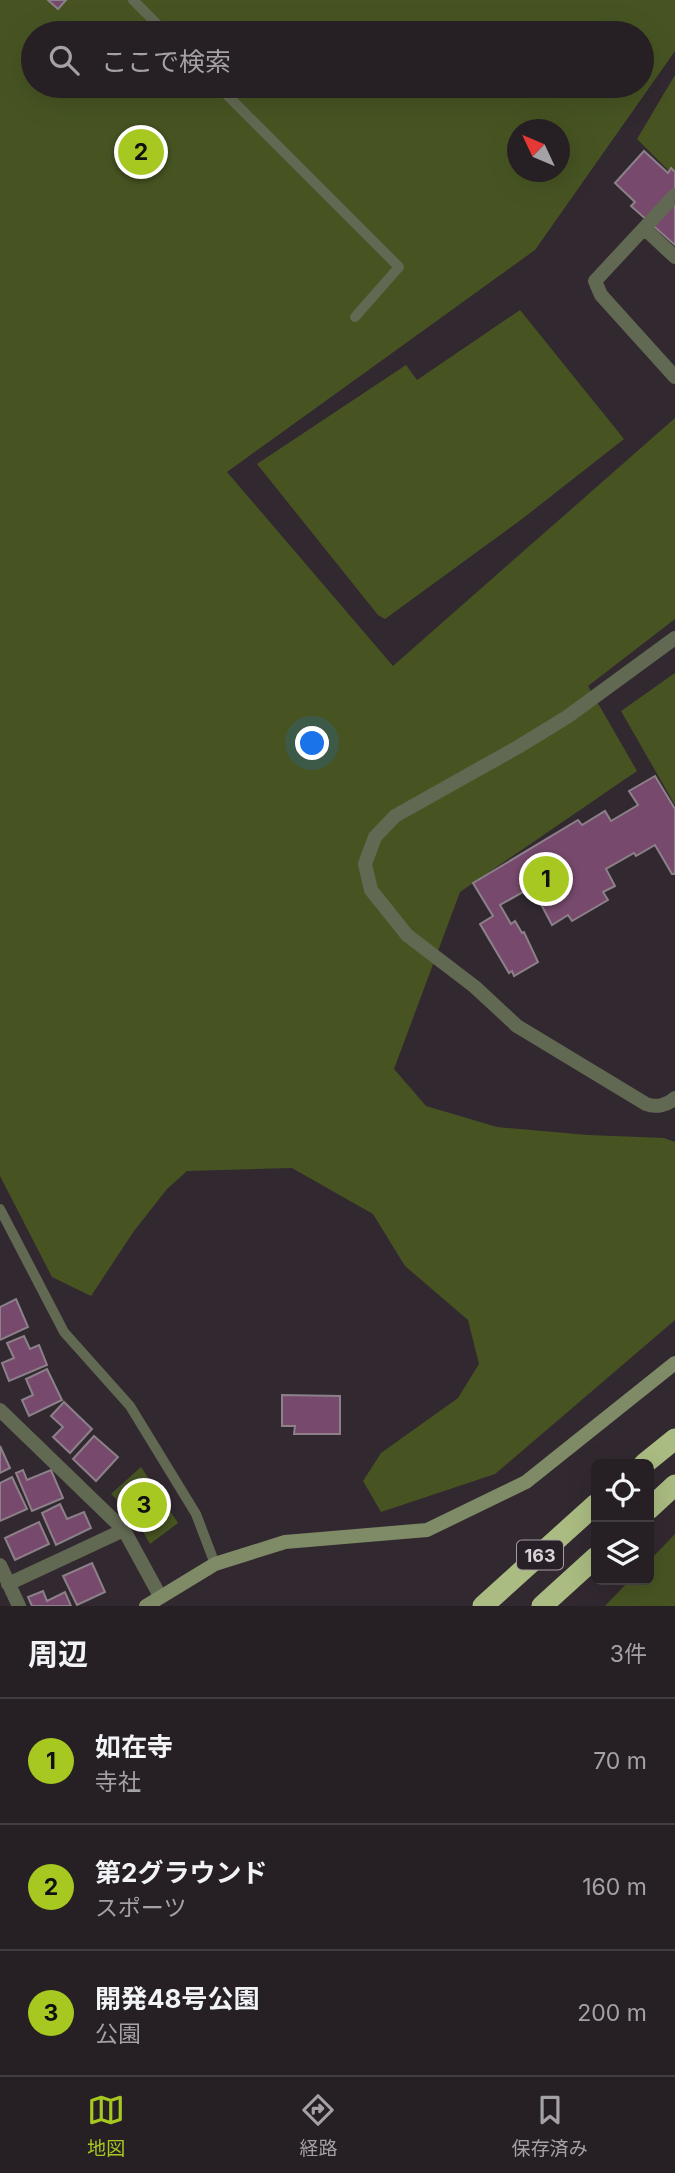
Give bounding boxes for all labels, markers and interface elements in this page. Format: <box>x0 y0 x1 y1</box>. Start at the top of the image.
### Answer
search box <box>21 21 654 98</box>
icon: search <box>45 41 83 79</box>
text: ここで検索 <box>101 46 231 77</box>
north arrow <box>507 119 570 182</box>
pin: 2 <box>118 126 164 178</box>
your location <box>295 726 329 760</box>
pin: 1 <box>523 853 569 905</box>
map controls <box>591 1459 654 1585</box>
button: locate <box>591 1459 654 1522</box>
pin: 3 <box>121 1479 167 1531</box>
button: layers <box>591 1522 654 1585</box>
road number: 163 <box>517 1540 563 1570</box>
text: 周辺 <box>28 1636 88 1672</box>
text: 3件 <box>610 1640 647 1668</box>
text: 如在寺 <box>95 1731 173 1762</box>
text: 1 <box>46 1747 56 1775</box>
text: 70 m <box>593 1747 647 1775</box>
text: 寺社 <box>95 1768 141 1796</box>
text: 第2グラウンド <box>95 1857 267 1888</box>
text: 2 <box>44 1873 58 1901</box>
text: 160 m <box>582 1873 647 1901</box>
text: スポーツ <box>95 1894 187 1922</box>
text: 開発48号公園 <box>95 1983 260 2014</box>
text: 3 <box>44 1999 58 2027</box>
text: 200 m <box>577 1999 647 2027</box>
text: 公園 <box>95 2020 141 2048</box>
tab: 地図 <box>87 2091 125 2160</box>
tab: 経路 <box>299 2091 338 2160</box>
tab: 保存済み <box>512 2091 588 2160</box>

